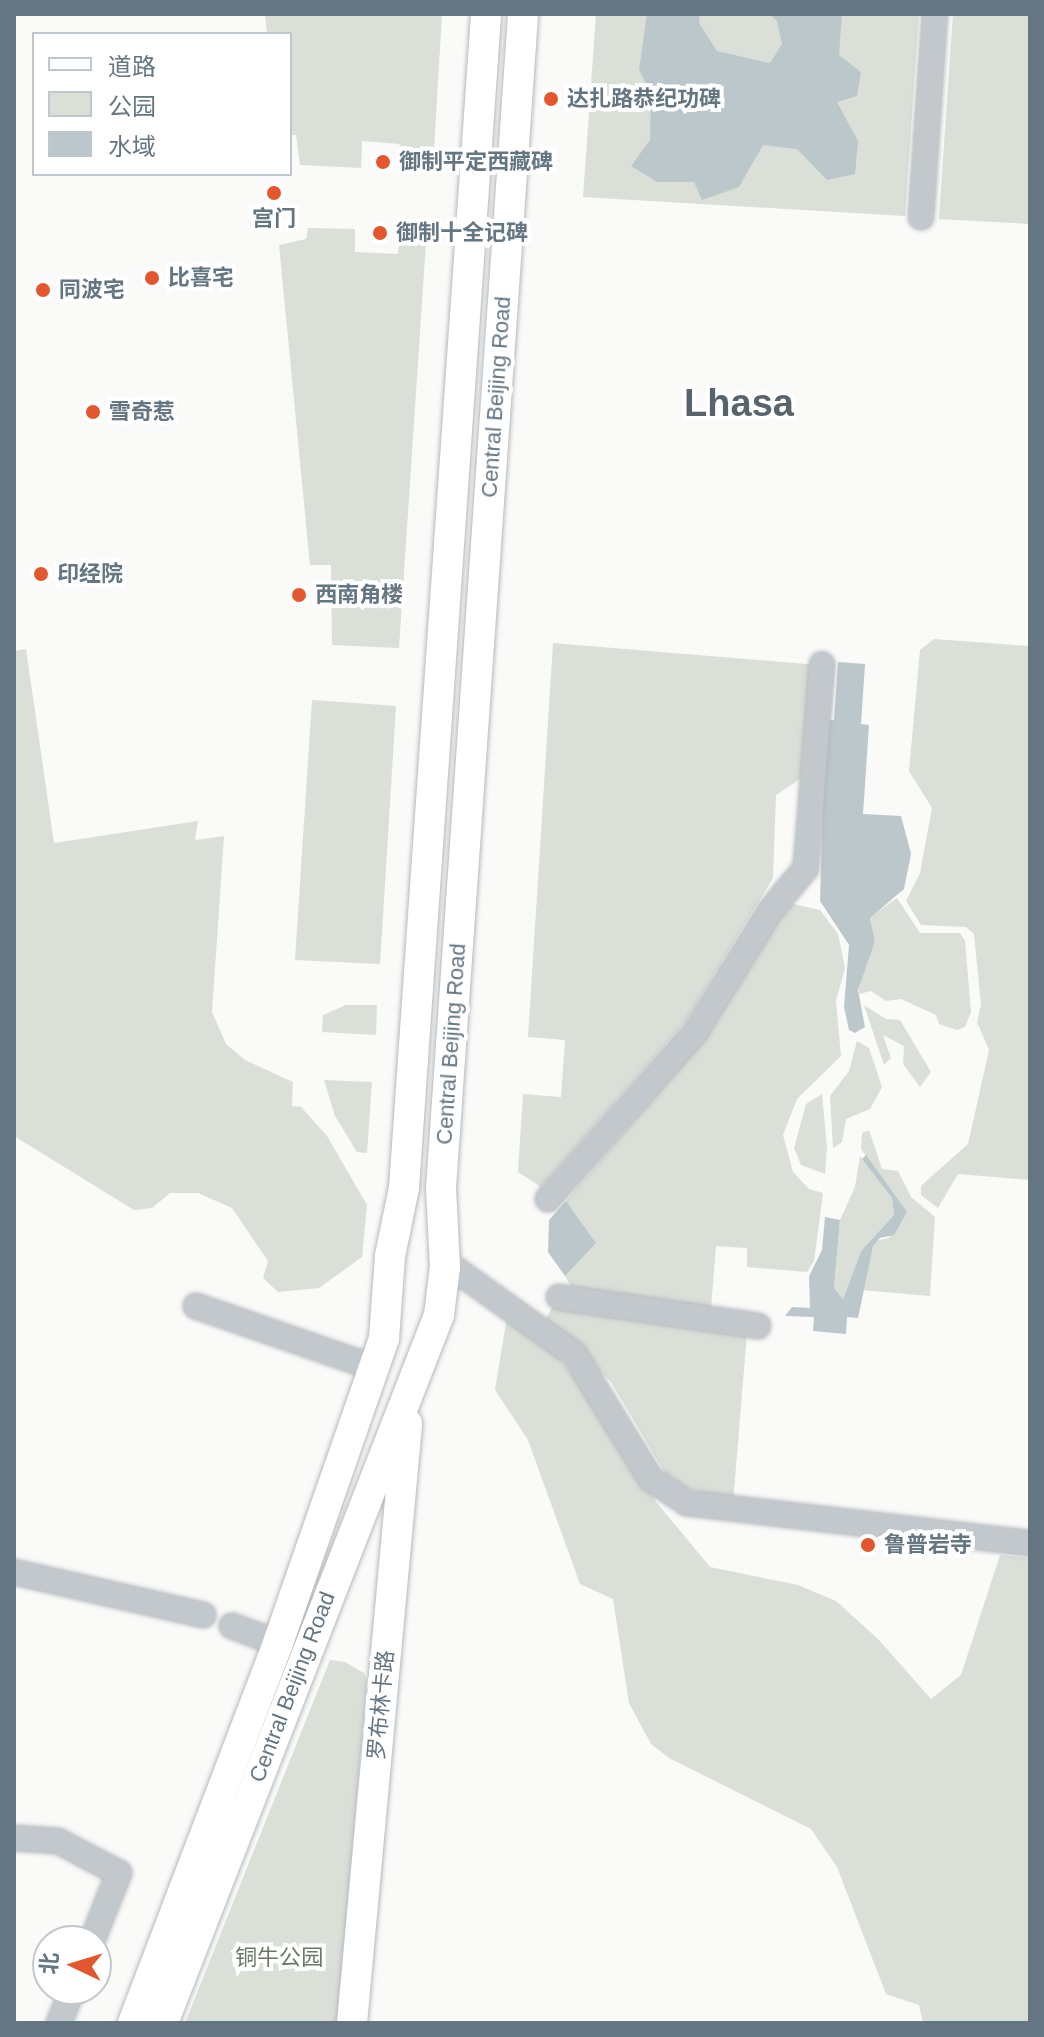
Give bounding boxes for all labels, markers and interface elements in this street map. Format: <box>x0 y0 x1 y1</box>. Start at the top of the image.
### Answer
legend <box>32 32 292 176</box>
text: 道路 <box>108 53 156 80</box>
place label: 达扎路恭纪功碑 <box>567 86 721 112</box>
marker: 达扎路恭纪功碑 <box>542 90 560 108</box>
text: 公园 <box>108 93 156 120</box>
text: 水域 <box>108 133 156 160</box>
place label: 御制平定西藏碑 <box>399 149 553 175</box>
marker: 御制平定西藏碑 <box>374 153 392 171</box>
marker: 宫门 <box>265 184 283 202</box>
place label: 宫门 <box>252 206 296 232</box>
place label: 御制十全记碑 <box>396 220 528 246</box>
marker: 御制十全记碑 <box>371 224 389 242</box>
place label: 比喜宅 <box>168 265 234 291</box>
marker: 比喜宅 <box>143 269 161 287</box>
place label: 同波宅 <box>59 277 125 303</box>
marker: 同波宅 <box>34 281 52 299</box>
street label: Central Beijing Road <box>476 295 516 499</box>
district label: Lhasa <box>684 381 794 427</box>
place label: 雪奇惹 <box>109 399 175 425</box>
marker: 雪奇惹 <box>84 403 102 421</box>
place label: 印经院 <box>57 561 123 587</box>
marker: 印经院 <box>32 565 50 583</box>
place label: 西南角楼 <box>315 582 403 608</box>
marker: 西南角楼 <box>290 586 308 604</box>
street label: Central Beijing Road <box>431 942 471 1146</box>
place label: 鲁普岩寺 <box>884 1532 972 1558</box>
marker: 鲁普岩寺 <box>859 1536 877 1554</box>
street label: Central Beijing Road <box>244 1588 340 1786</box>
street label: 罗布林卡路 <box>363 1649 399 1761</box>
north arrow <box>32 1925 112 2005</box>
park label: 铜牛公园 <box>235 1945 323 1971</box>
text: 北 <box>36 1952 63 1975</box>

